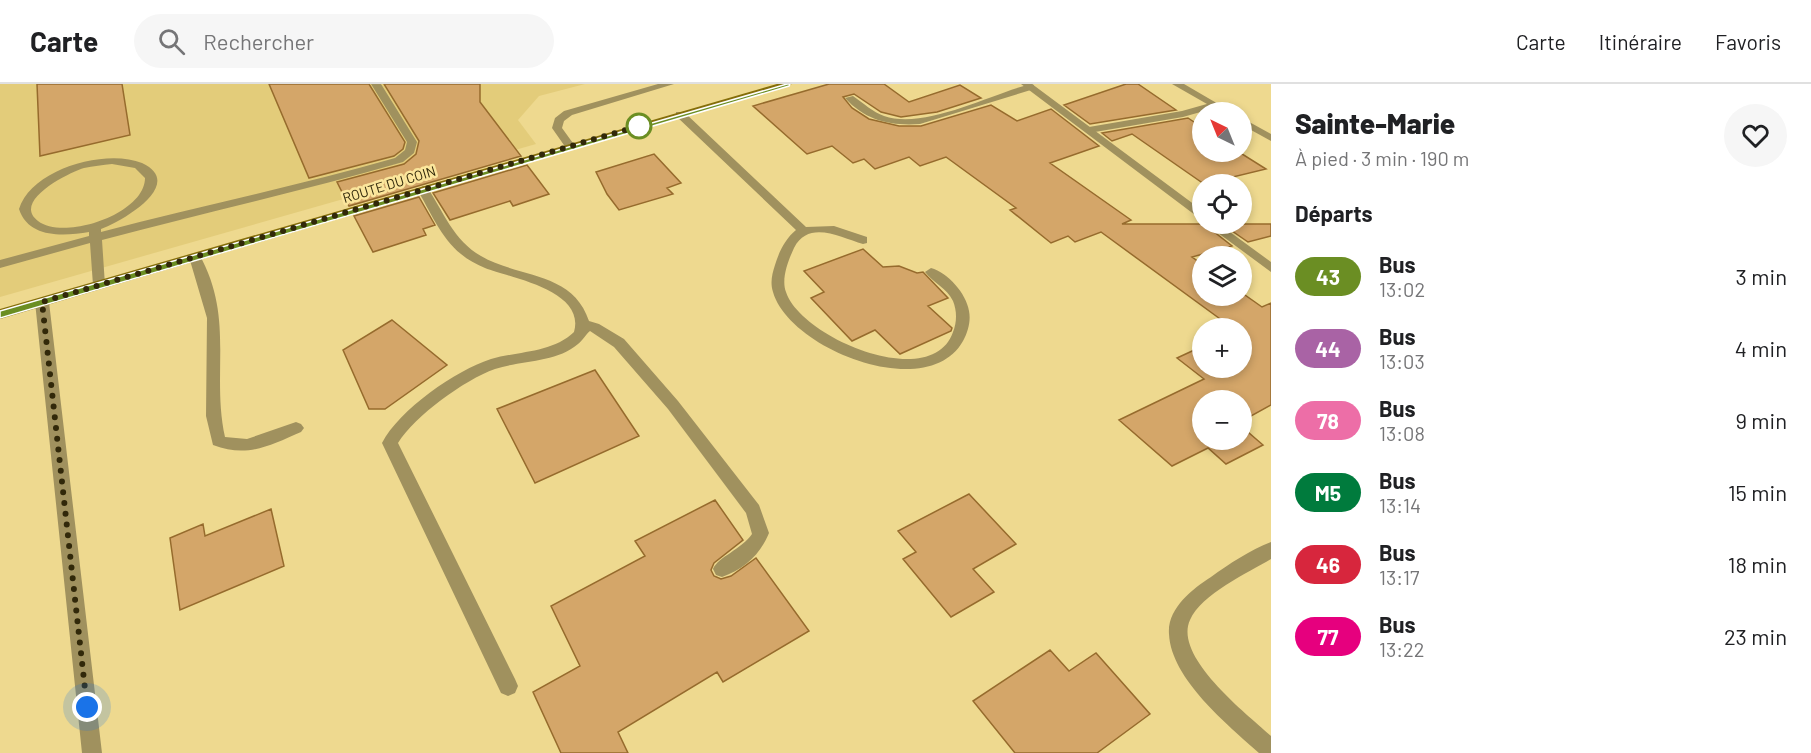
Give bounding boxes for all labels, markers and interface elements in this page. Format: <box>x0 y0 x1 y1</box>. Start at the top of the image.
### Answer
search box <box>134 14 554 68</box>
text: Carte <box>30 24 98 58</box>
icon: search <box>155 25 188 58</box>
text: Rechercher <box>203 28 314 54</box>
text: Carte <box>1516 29 1566 54</box>
text: Itinéraire <box>1599 29 1682 54</box>
text: Favoris <box>1715 29 1781 54</box>
north arrow <box>1192 102 1252 162</box>
map controls <box>1192 102 1252 450</box>
button: heart <box>1724 104 1787 167</box>
text: Sainte-Marie <box>1295 106 1455 140</box>
unlabelled marker <box>626 113 652 139</box>
text: À pied · 3 min · 190 m <box>1295 146 1469 170</box>
street label: ROUTE DU COIN <box>340 162 438 206</box>
button: locate <box>1192 174 1252 234</box>
text: Départs <box>1295 200 1373 226</box>
button: layers <box>1192 246 1252 306</box>
text: Bus <box>1379 251 1416 277</box>
text: 3 min <box>1736 263 1787 289</box>
text: 43 <box>1316 264 1340 289</box>
text: 13:02 <box>1379 277 1425 301</box>
button: + <box>1192 318 1252 378</box>
text: Bus <box>1379 323 1416 349</box>
text: 4 min <box>1735 335 1787 361</box>
text: 44 <box>1315 336 1341 361</box>
text: 13:03 <box>1379 349 1425 373</box>
button: − <box>1192 390 1252 450</box>
text: Bus <box>1379 395 1416 421</box>
text: 9 min <box>1735 407 1787 433</box>
text: 78 <box>1317 408 1339 433</box>
text: 13:08 <box>1379 421 1425 445</box>
text: Bus <box>1379 467 1416 493</box>
text: 15 min <box>1728 479 1787 505</box>
text: M5 <box>1315 480 1341 505</box>
text: 13:14 <box>1379 493 1421 517</box>
text: Bus <box>1379 539 1416 565</box>
text: 18 min <box>1728 551 1787 577</box>
text: 46 <box>1316 552 1340 577</box>
text: 13:17 <box>1379 565 1420 589</box>
text: Bus <box>1379 611 1416 637</box>
text: 23 min <box>1724 623 1787 649</box>
text: 77 <box>1318 624 1338 649</box>
text: 13:22 <box>1379 637 1425 661</box>
your location <box>72 692 102 722</box>

